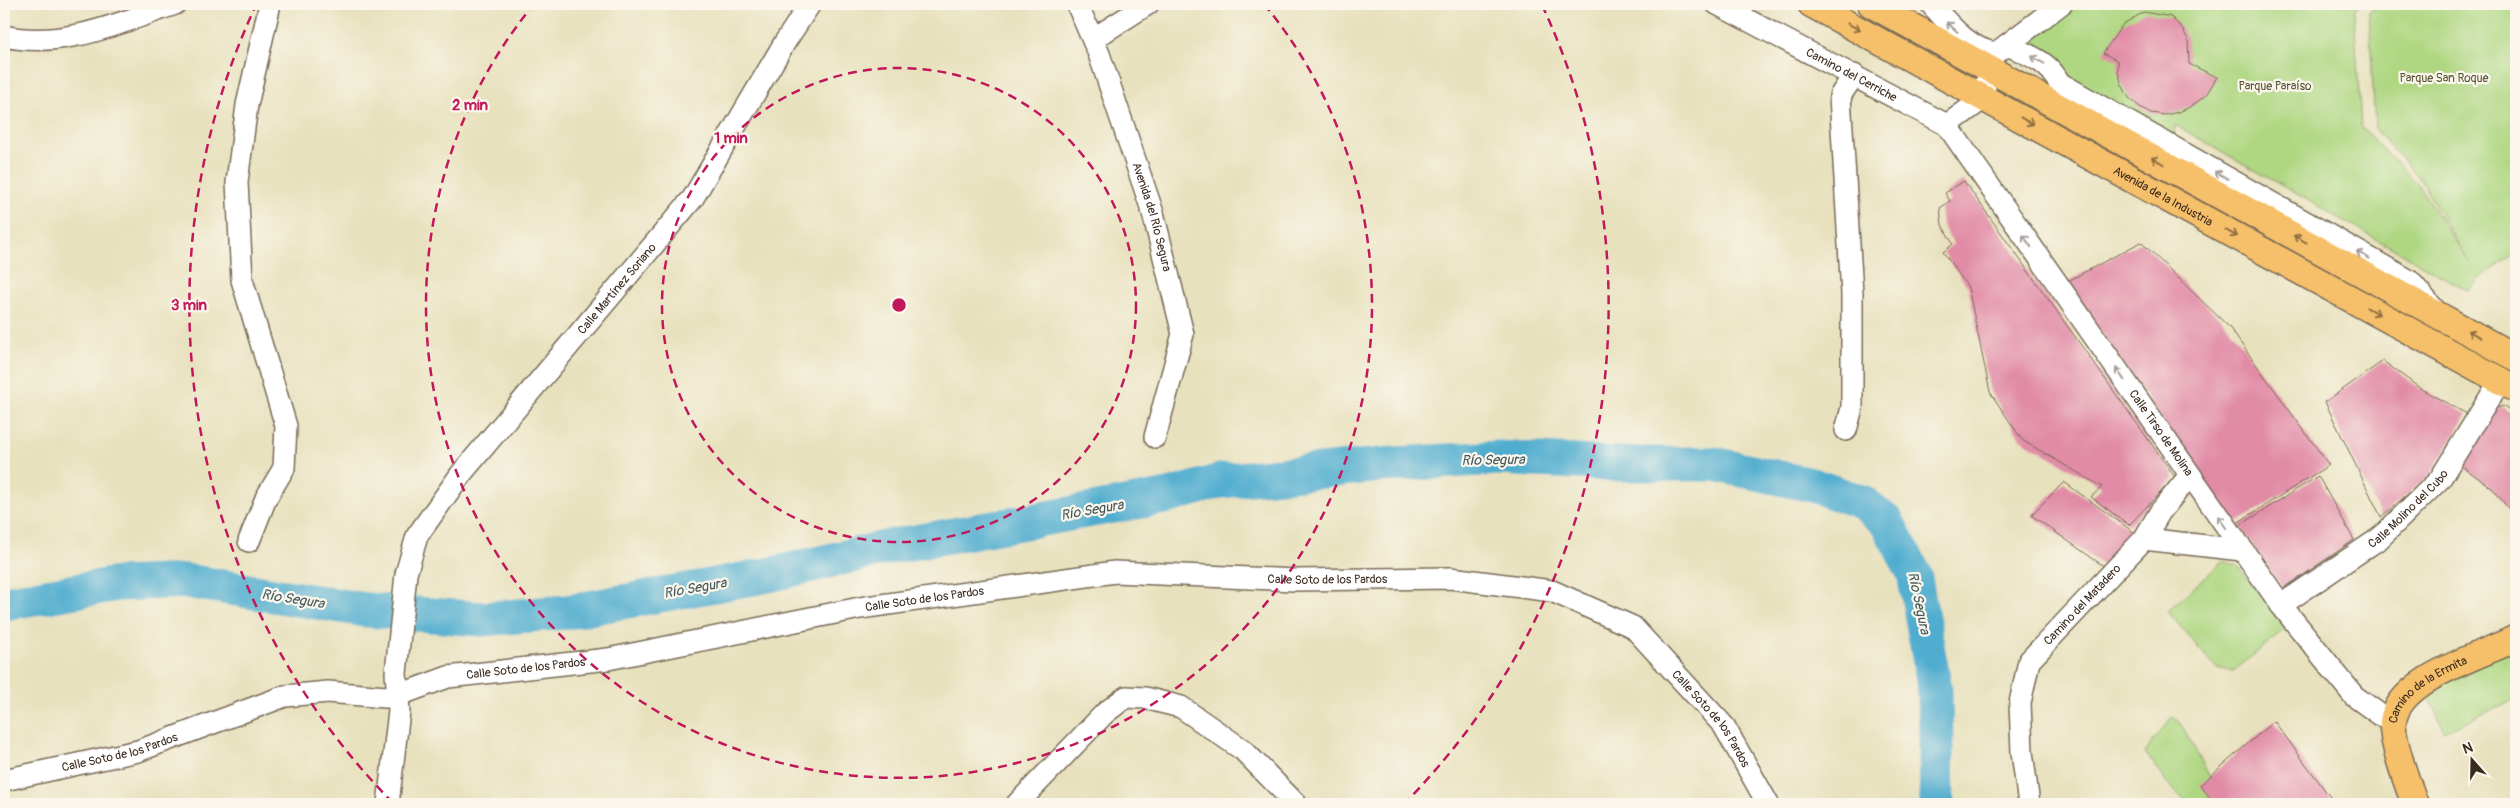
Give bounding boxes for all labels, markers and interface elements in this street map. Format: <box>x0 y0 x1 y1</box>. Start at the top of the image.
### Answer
one-way arrow <box>1946 21 1959 33</box>
one-way arrow <box>1846 22 1861 32</box>
street label: Camino del Cerriche <box>1803 45 1900 105</box>
one-way arrow <box>2030 55 2045 65</box>
park label: Parque San Roque <box>2400 71 2488 86</box>
park label: Parque Paraíso <box>2239 79 2312 94</box>
text: 2 min <box>452 96 488 115</box>
one-way arrow <box>2019 117 2034 127</box>
text: 1 min <box>714 129 748 148</box>
one-way arrow <box>2151 156 2166 165</box>
street label: Avenida del Río Segura <box>1129 160 1175 273</box>
street label: Avenida de la Industria <box>2111 163 2216 230</box>
one-way arrow <box>2214 169 2229 179</box>
one-way arrow <box>2223 228 2238 238</box>
one-way arrow <box>2022 234 2032 248</box>
one-way arrow <box>2293 234 2308 244</box>
street label: Calle Martínez Soriano <box>574 240 660 337</box>
one-way arrow <box>2356 249 2370 259</box>
text: 3 min <box>171 296 207 315</box>
centre of rings <box>890 296 908 314</box>
one-way arrow <box>2366 306 2381 316</box>
one-way arrow <box>2466 329 2481 339</box>
one-way arrow <box>2115 367 2125 381</box>
street label: Calle Tirso de Molina <box>2126 387 2197 479</box>
water label: Río Segura <box>1461 451 1526 469</box>
street label: Calle Molino del Cubo <box>2365 466 2452 551</box>
water label: Río Segura <box>1059 496 1126 524</box>
one-way arrow <box>2217 515 2227 529</box>
street label: Camino del Matadero <box>2040 560 2124 648</box>
water label: Río Segura <box>1904 570 1934 637</box>
street label: Calle Soto de los Pardos <box>1267 571 1388 588</box>
water label: Río Segura <box>662 574 729 602</box>
street label: Calle Soto de los Pardos <box>864 583 985 615</box>
water label: Río Segura <box>260 586 327 613</box>
street label: Camino de la Ermita <box>2385 653 2470 724</box>
street label: Calle Soto de los Pardos <box>465 654 587 682</box>
street label: Calle Soto de los Pardos <box>1669 667 1754 771</box>
street label: Calle Soto de los Pardos <box>60 729 180 775</box>
north arrow <box>2448 736 2498 786</box>
text: N <box>2460 739 2475 758</box>

